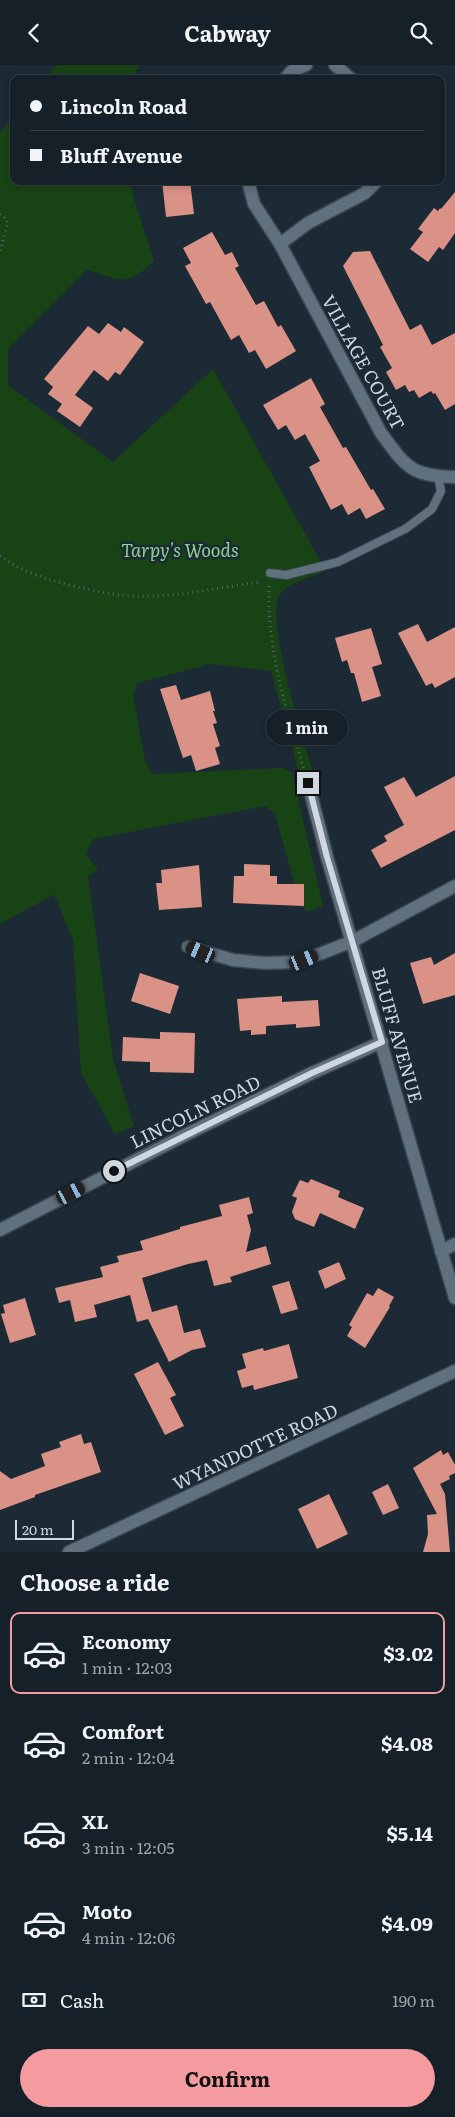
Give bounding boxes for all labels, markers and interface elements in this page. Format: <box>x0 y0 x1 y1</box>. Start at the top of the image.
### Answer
text: Cabway <box>184 16 271 49</box>
icon: back <box>20 19 48 47</box>
icon: search <box>407 19 435 47</box>
text: Lincoln Road <box>60 92 187 120</box>
text: Bluff Avenue <box>60 141 183 169</box>
street label: VILLAGE COURT <box>316 290 412 434</box>
park label: Tarpy's Woods <box>121 536 239 563</box>
callout: 1 min <box>267 711 349 745</box>
text: 1 min <box>286 715 328 739</box>
route end <box>297 772 319 794</box>
car <box>184 939 217 965</box>
car <box>287 947 320 973</box>
street label: BLUFF AVENUE <box>366 964 430 1106</box>
street label: LINCOLN ROAD <box>125 1068 265 1154</box>
route start <box>103 1160 125 1182</box>
car <box>54 1180 87 1206</box>
street label: WYANDOTTE ROAD <box>168 1396 342 1496</box>
scale bar <box>15 1517 74 1540</box>
text: 20 m <box>22 1519 54 1539</box>
text: Choose a ride <box>20 1565 169 1598</box>
text: Economy <box>82 1627 171 1655</box>
icon: car <box>22 1631 67 1676</box>
text: $3.02 <box>383 1639 433 1667</box>
text: 1 min · 12:03 <box>82 1655 173 1679</box>
text: Comfort <box>82 1717 164 1745</box>
icon: car <box>22 1721 67 1766</box>
text: $4.08 <box>381 1729 433 1757</box>
text: 2 min · 12:04 <box>82 1745 175 1769</box>
text: XL <box>82 1807 109 1835</box>
icon: car <box>22 1811 67 1856</box>
text: $5.14 <box>386 1819 433 1847</box>
text: 3 min · 12:05 <box>82 1835 174 1859</box>
text: Moto <box>82 1897 132 1925</box>
icon: car <box>22 1901 67 1946</box>
text: $4.09 <box>381 1909 433 1937</box>
text: 4 min · 12:06 <box>82 1925 175 1949</box>
icon: cash <box>20 1986 48 2014</box>
text: Cash <box>60 1986 104 2014</box>
text: 190 m <box>392 1988 435 2012</box>
button: Confirm <box>20 2049 435 2107</box>

